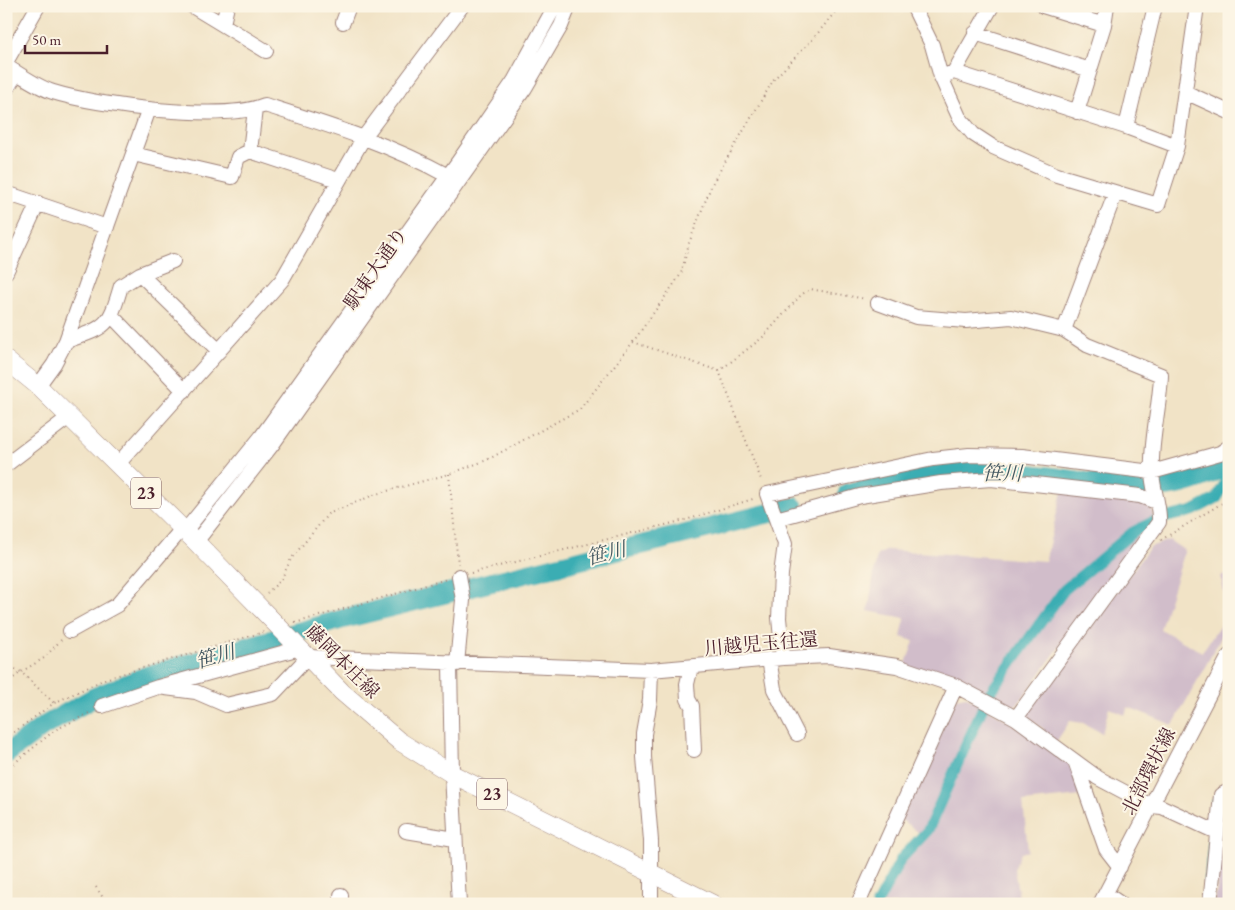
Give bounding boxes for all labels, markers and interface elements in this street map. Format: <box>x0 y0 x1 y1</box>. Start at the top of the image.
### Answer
scale bar <box>25 22 108 54</box>
text: 50 m <box>32 30 61 49</box>
street label: 駅東大通り <box>338 222 413 314</box>
water label: 笹川 <box>982 460 1024 486</box>
road number: 23 <box>131 478 161 508</box>
water label: 笹川 <box>583 535 630 570</box>
street label: 藤岡本庄線 <box>300 619 385 704</box>
street label: 川越児玉往還 <box>703 626 819 661</box>
water label: 笹川 <box>192 637 240 674</box>
street label: 北部環状線 <box>1116 723 1181 819</box>
road number: 23 <box>477 779 507 810</box>

